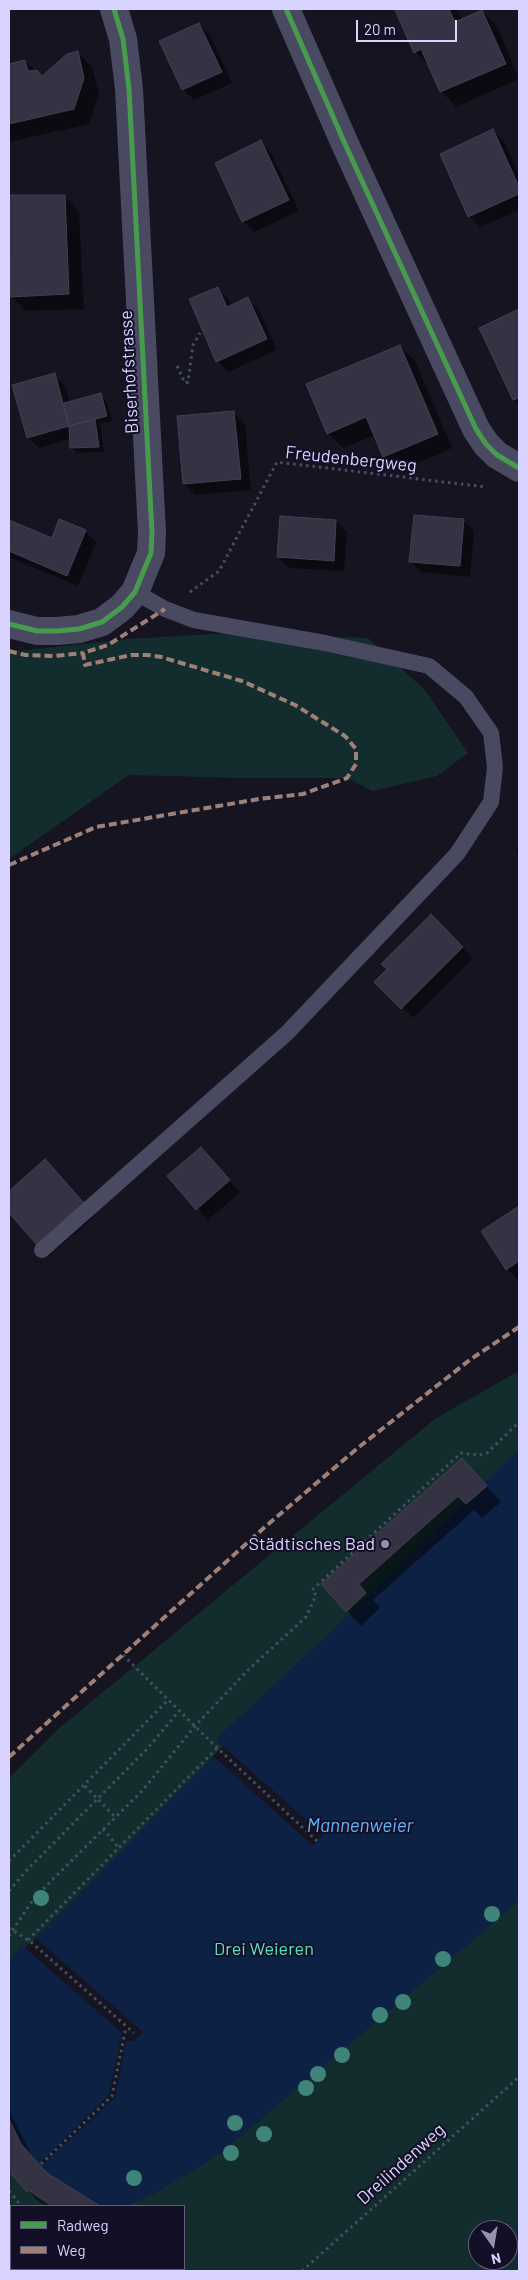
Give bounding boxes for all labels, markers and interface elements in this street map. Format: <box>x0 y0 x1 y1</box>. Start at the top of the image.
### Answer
scale bar <box>358 10 459 42</box>
text: 20 m <box>364 20 396 38</box>
street label: Biserhofstrasse <box>115 310 143 434</box>
street label: Freudenbergweg <box>284 441 418 477</box>
place label: Städtisches Bad <box>248 1533 375 1555</box>
marker: Städtisches Bad <box>379 1538 391 1550</box>
water label: Mannenweier <box>307 1815 413 1837</box>
park label: Drei Weieren <box>214 1938 314 1960</box>
street label: Dreilindenweg <box>353 2119 449 2209</box>
legend <box>10 2205 185 2270</box>
text: Radweg <box>57 2216 109 2234</box>
north arrow <box>468 2220 518 2270</box>
text: Weg <box>57 2241 85 2259</box>
text: N <box>490 2250 503 2268</box>

